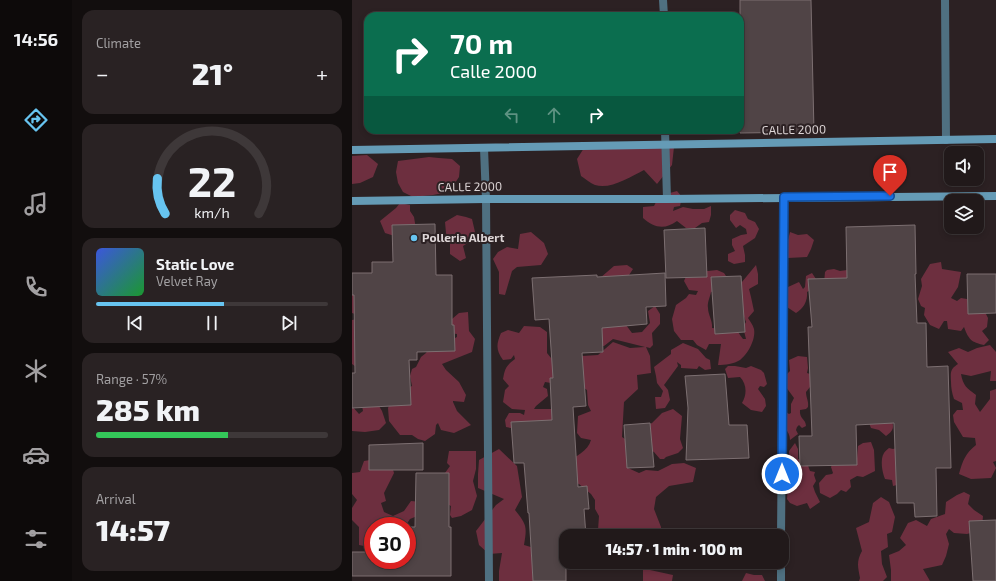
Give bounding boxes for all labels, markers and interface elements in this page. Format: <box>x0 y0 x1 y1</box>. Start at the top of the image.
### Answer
text: 70 m <box>450 26 513 60</box>
text: 14:56 <box>14 28 58 50</box>
icon: right <box>384 28 436 80</box>
text: Climate <box>96 35 141 51</box>
text: 21° <box>192 55 233 91</box>
text: − <box>96 60 109 86</box>
text: + <box>316 60 328 86</box>
text: Calle 2000 <box>450 60 537 82</box>
icon: left <box>501 104 523 126</box>
icon: ahead <box>543 104 565 126</box>
icon: right <box>585 104 607 126</box>
icon: directions <box>22 106 50 134</box>
street label: CALLE 2000 <box>762 121 826 137</box>
map controls <box>944 146 984 234</box>
button: sound <box>944 146 984 186</box>
text: 22 <box>188 155 236 205</box>
pin <box>873 155 907 196</box>
icon: arrive <box>879 161 901 183</box>
street label: CALLE 2000 <box>438 178 502 194</box>
icon: music <box>22 190 50 218</box>
button: layers <box>944 194 984 234</box>
text: km/h <box>194 204 230 221</box>
place label: Polleria Albert <box>422 230 504 244</box>
marker: Polleria Albert <box>409 233 419 243</box>
text: Static Love <box>156 255 234 273</box>
icon: phone <box>22 273 50 301</box>
text: Velvet Ray <box>156 273 218 289</box>
icon: previous <box>124 312 146 334</box>
icon: pause <box>201 312 223 334</box>
icon: next <box>278 312 300 334</box>
icon: climate <box>22 357 50 385</box>
text: Range · 57% <box>96 371 167 387</box>
text: 285 km <box>96 391 200 427</box>
icon: car <box>22 441 50 469</box>
position arrow <box>761 453 803 495</box>
text: Arrival <box>96 491 136 507</box>
text: 14:57 <box>96 511 170 547</box>
speed limit sign: 30 <box>364 517 416 569</box>
icon: filters <box>22 525 50 553</box>
text: 14:57 · 1 min · 100 m <box>606 540 742 558</box>

